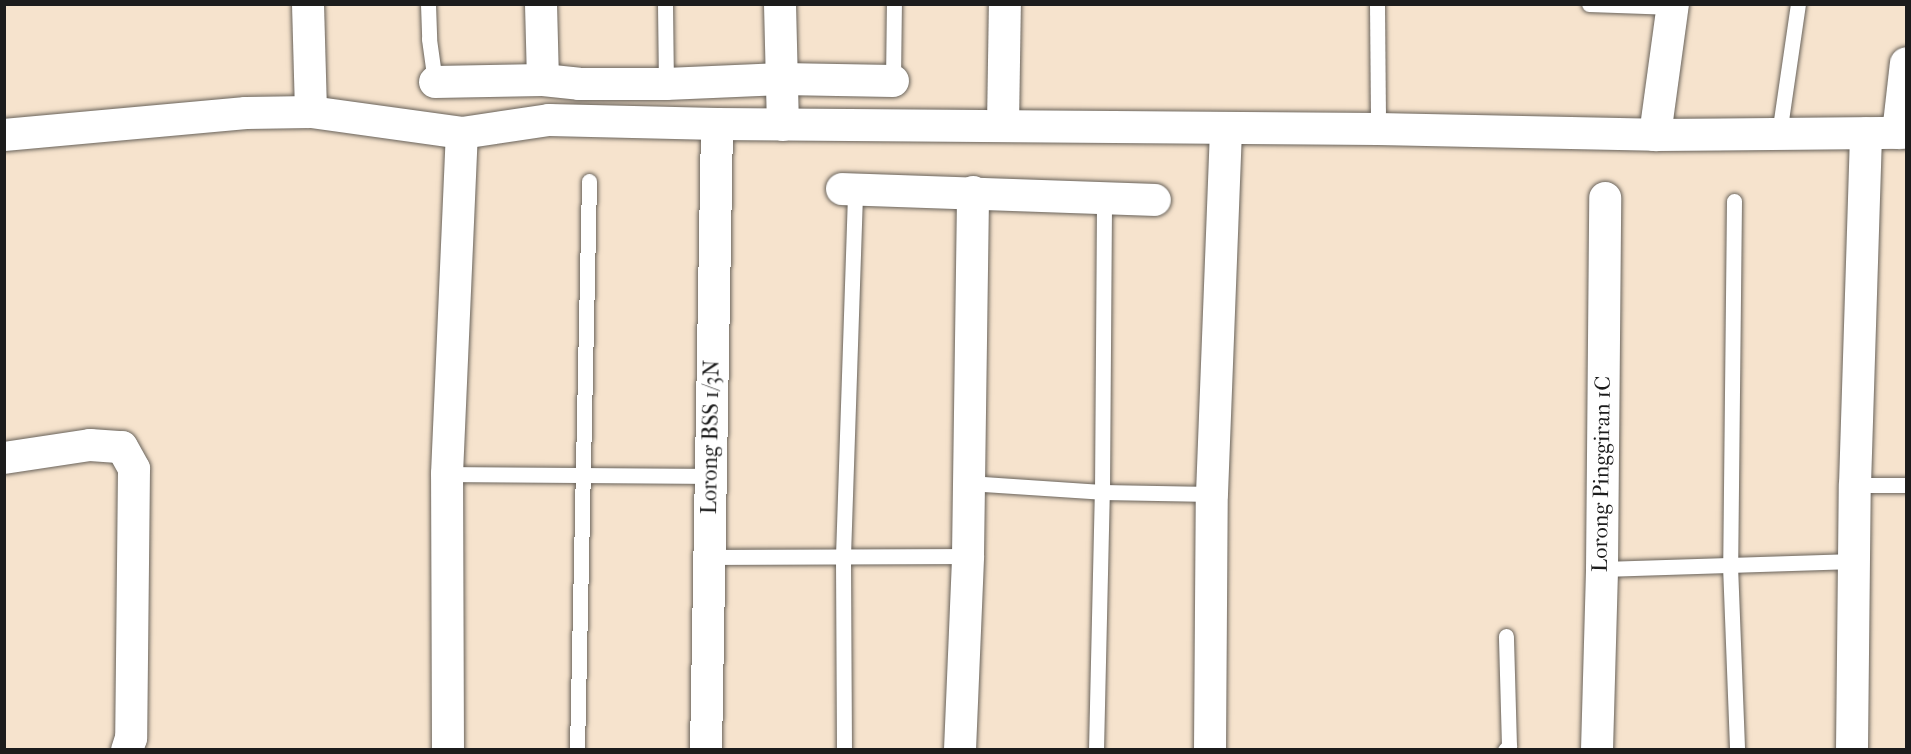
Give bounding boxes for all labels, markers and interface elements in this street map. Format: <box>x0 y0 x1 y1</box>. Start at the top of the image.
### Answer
street label: Lorong BSS 1/3N <box>696 360 726 514</box>
street label: Lorong Pinggiran 1C <box>1587 376 1617 572</box>

